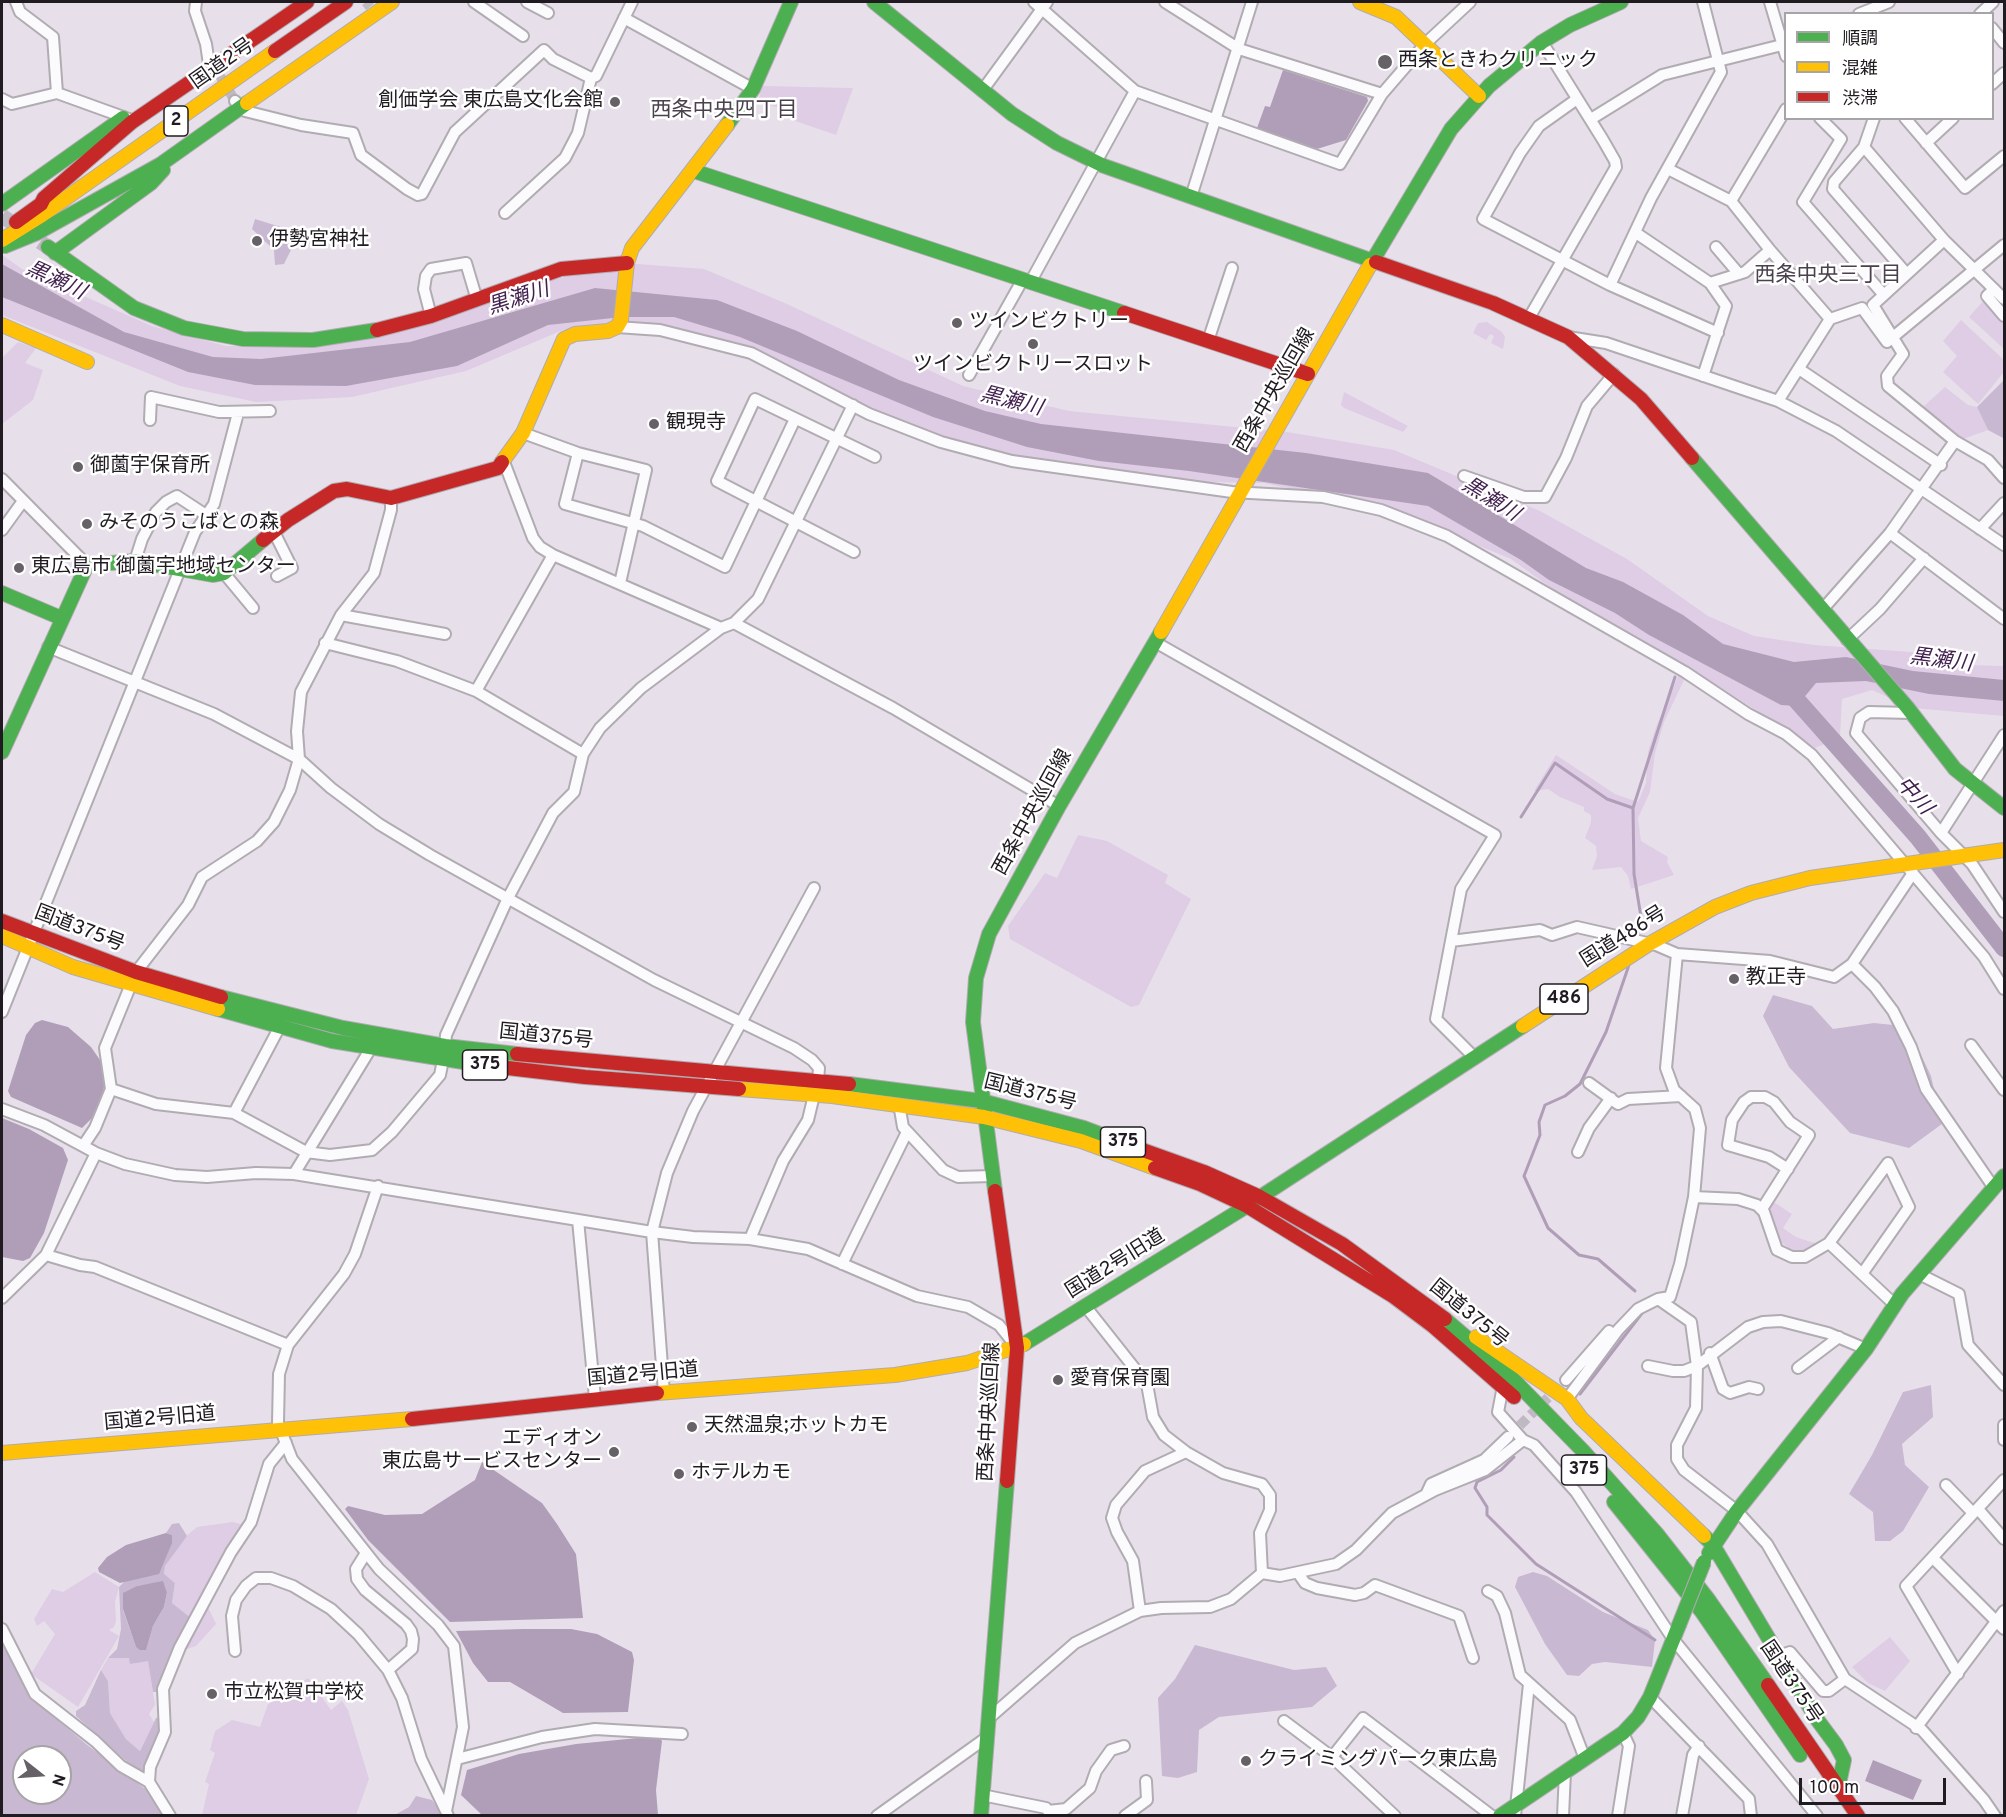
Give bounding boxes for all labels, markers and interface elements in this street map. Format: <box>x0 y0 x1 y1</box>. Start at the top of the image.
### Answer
legend <box>1784 12 1994 120</box>
text: 順調 <box>1842 28 1878 51</box>
street label: 国道2号 <box>187 34 259 96</box>
place label: 西条ときわクリニック <box>1398 50 1598 74</box>
marker: 西条ときわクリニック <box>1376 53 1394 71</box>
text: 混雑 <box>1842 58 1878 81</box>
text: 渋滞 <box>1842 88 1878 111</box>
place label: 創価学会 東広島文化会館 <box>378 90 603 114</box>
marker: 創価学会 東広島文化会館 <box>608 95 622 109</box>
district label: 西条中央四丁目 <box>651 99 797 125</box>
road number: 2 <box>164 106 188 136</box>
place label: 伊勢宮神社 <box>269 229 369 253</box>
marker: 伊勢宮神社 <box>250 234 264 248</box>
water label: 黒瀬川 <box>21 257 89 307</box>
district label: 西条中央三丁目 <box>1755 264 1901 290</box>
water label: 黒瀬川 <box>485 278 553 322</box>
place label: ツインビクトリー <box>969 311 1129 335</box>
marker: ツインビクトリー <box>950 316 964 330</box>
street label: 西条中央巡回線 <box>1231 324 1321 458</box>
marker: ツインビクトリースロット <box>1026 337 1040 351</box>
place label: ツインビクトリースロット <box>913 354 1153 378</box>
water label: 黒瀬川 <box>977 383 1045 423</box>
place label: 観現寺 <box>666 412 726 436</box>
marker: 観現寺 <box>647 417 661 431</box>
place label: 御薗宇保育所 <box>90 455 210 479</box>
marker: 御薗宇保育所 <box>71 460 85 474</box>
water label: 黒瀬川 <box>1457 474 1523 528</box>
place label: みそのうこばとの森 <box>99 512 279 536</box>
marker: みそのうこばとの森 <box>80 517 94 531</box>
place label: 東広島市 御薗宇地域センター <box>31 556 296 580</box>
marker: 東広島市 御薗宇地域センター <box>12 561 26 575</box>
water label: 黒瀬川 <box>1908 646 1974 678</box>
street label: 西条中央巡回線 <box>990 746 1078 880</box>
water label: 中川 <box>1890 773 1936 821</box>
street label: 国道375号 <box>30 902 128 958</box>
street label: 国道486号 <box>1577 902 1671 974</box>
place label: 教正寺 <box>1746 967 1806 991</box>
marker: 教正寺 <box>1727 972 1741 986</box>
road number: 486 <box>1540 984 1588 1014</box>
street label: 国道375号 <box>498 1021 594 1055</box>
road number: 375 <box>462 1050 508 1080</box>
street label: 国道375号 <box>981 1071 1079 1117</box>
road number: 375 <box>1100 1127 1146 1157</box>
street label: 国道2号旧道 <box>1062 1225 1170 1305</box>
street label: 国道375号 <box>1424 1276 1512 1354</box>
street label: 西条中央巡回線 <box>975 1341 1007 1483</box>
street label: 国道2号旧道 <box>586 1359 700 1393</box>
place label: 愛育保育園 <box>1070 1368 1170 1392</box>
marker: 愛育保育園 <box>1051 1373 1065 1387</box>
street label: 国道2号旧道 <box>103 1403 217 1437</box>
place label: 天然温泉;ホットカモ <box>704 1415 888 1439</box>
marker: 天然温泉;ホットカモ <box>685 1420 699 1434</box>
place label: エディオン 東広島サービスセンター <box>382 1428 602 1475</box>
marker: エディオン 東広島サービスセンター <box>607 1445 621 1459</box>
road number: 375 <box>1562 1455 1606 1485</box>
place label: ホテルカモ <box>691 1462 791 1486</box>
marker: ホテルカモ <box>672 1467 686 1481</box>
street label: 国道375号 <box>1754 1637 1826 1729</box>
place label: 市立松賀中学校 <box>224 1682 364 1706</box>
marker: 市立松賀中学校 <box>205 1687 219 1701</box>
north arrow <box>12 1745 72 1805</box>
place label: クライミングパーク東広島 <box>1258 1749 1498 1773</box>
marker: クライミングパーク東広島 <box>1239 1754 1253 1768</box>
scale bar <box>1802 1766 1949 1804</box>
text: N <box>46 1771 69 1788</box>
text: 100 m <box>1810 1777 1859 1800</box>

